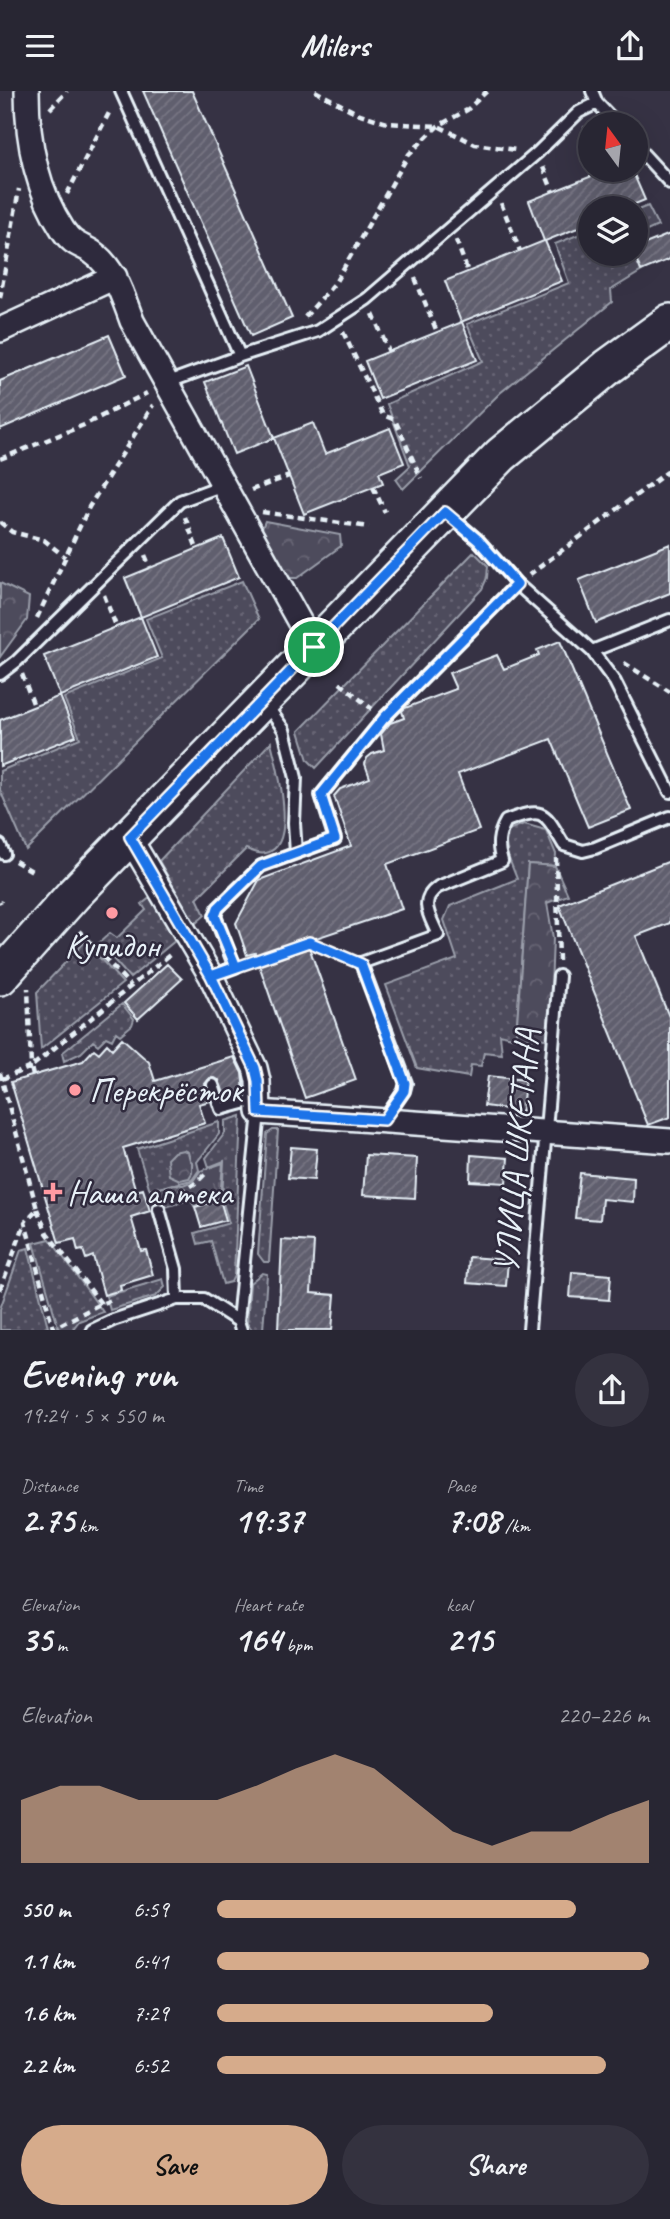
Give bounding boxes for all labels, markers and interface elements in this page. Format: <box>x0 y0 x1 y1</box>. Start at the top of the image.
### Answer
text: Milers <box>300 25 370 66</box>
icon: menu <box>21 27 59 65</box>
icon: share <box>611 27 649 65</box>
north arrow <box>578 112 648 182</box>
map controls <box>578 112 648 266</box>
button: layers <box>578 196 648 266</box>
pin <box>284 617 344 677</box>
icon: arrive <box>295 628 333 666</box>
marker: Купидон <box>104 905 120 921</box>
place label: Купидон <box>65 923 162 968</box>
street label: УЛИЦА ШКЕТАНА <box>483 1025 550 1275</box>
place label: Перекрёсток <box>89 1068 245 1113</box>
marker: Перекрёсток <box>67 1082 83 1098</box>
place label: Наша аптека <box>67 1170 234 1215</box>
marker: Наша аптека <box>45 1184 61 1200</box>
text: Evening run <box>21 1351 177 1398</box>
button: share <box>575 1353 649 1427</box>
text: 19:24 · 5 × 550 m <box>21 1401 164 1430</box>
text: Distance <box>21 1474 78 1498</box>
text: Time <box>234 1474 263 1498</box>
text: Pace <box>446 1474 476 1498</box>
text: 2.75 <box>21 1498 74 1543</box>
text: 19:37 <box>234 1498 303 1543</box>
text: 7:08 <box>446 1498 500 1543</box>
text: km <box>74 1514 98 1538</box>
text: /km <box>500 1514 530 1538</box>
text: Elevation <box>21 1593 79 1617</box>
text: Heart rate <box>234 1593 303 1617</box>
text: kcal <box>446 1593 471 1617</box>
text: 35 <box>21 1617 52 1662</box>
text: 164 <box>234 1617 282 1662</box>
text: 215 <box>446 1617 493 1662</box>
text: m <box>52 1633 67 1657</box>
text: bpm <box>282 1633 312 1657</box>
text: Elevation <box>21 1701 92 1730</box>
text: 220–226 m <box>558 1701 649 1730</box>
text: 550 m <box>21 1895 70 1924</box>
text: 6:59 <box>133 1895 169 1924</box>
text: 1.1 km <box>21 1947 75 1976</box>
text: 6:41 <box>133 1947 169 1976</box>
text: 1.6 km <box>21 1999 75 2028</box>
text: 7:29 <box>133 1999 169 2028</box>
text: 2.2 km <box>21 2051 75 2080</box>
text: 6:52 <box>133 2051 169 2080</box>
button: Save <box>21 2125 328 2205</box>
button: Share <box>342 2125 649 2205</box>

